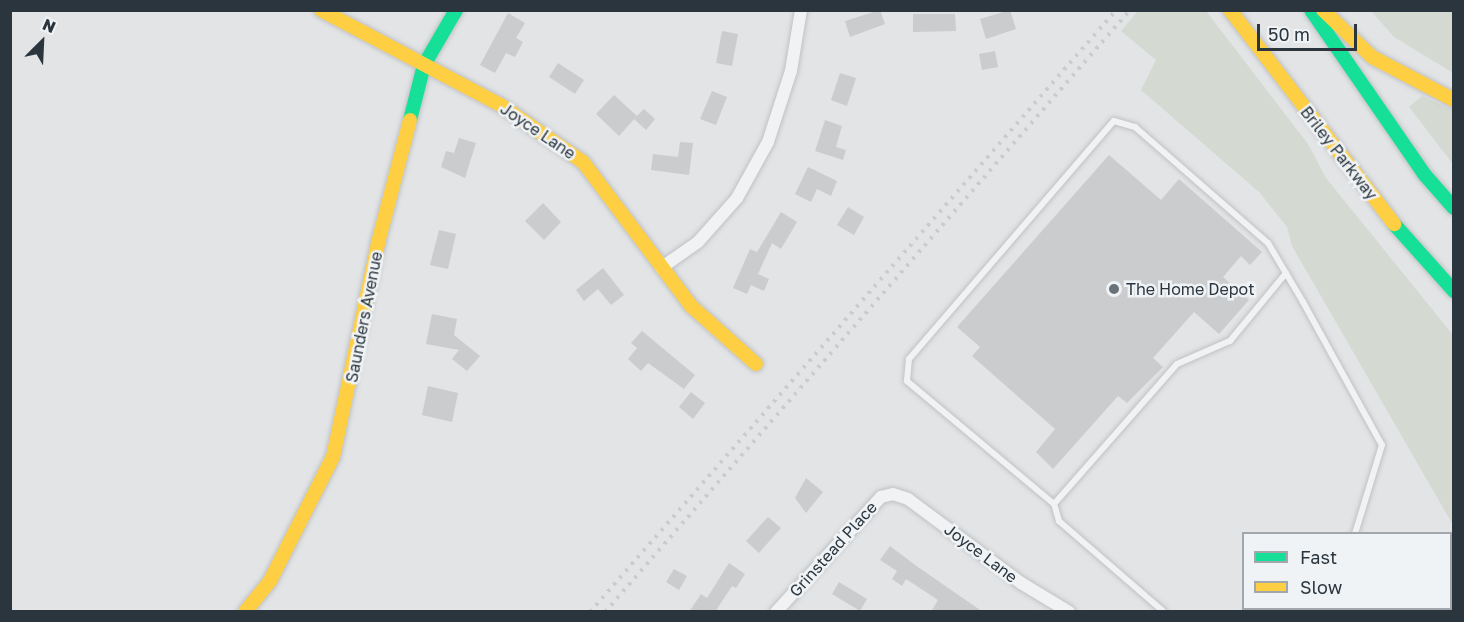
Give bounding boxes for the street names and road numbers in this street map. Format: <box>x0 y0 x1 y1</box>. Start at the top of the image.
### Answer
street label: Joyce Lane <box>497 99 579 163</box>
street label: Briley Parkway <box>1297 102 1381 204</box>
street label: Saunders Avenue <box>342 250 386 384</box>
street label: Grinstead Place <box>785 497 881 601</box>
street label: Joyce Lane <box>941 519 1021 587</box>

